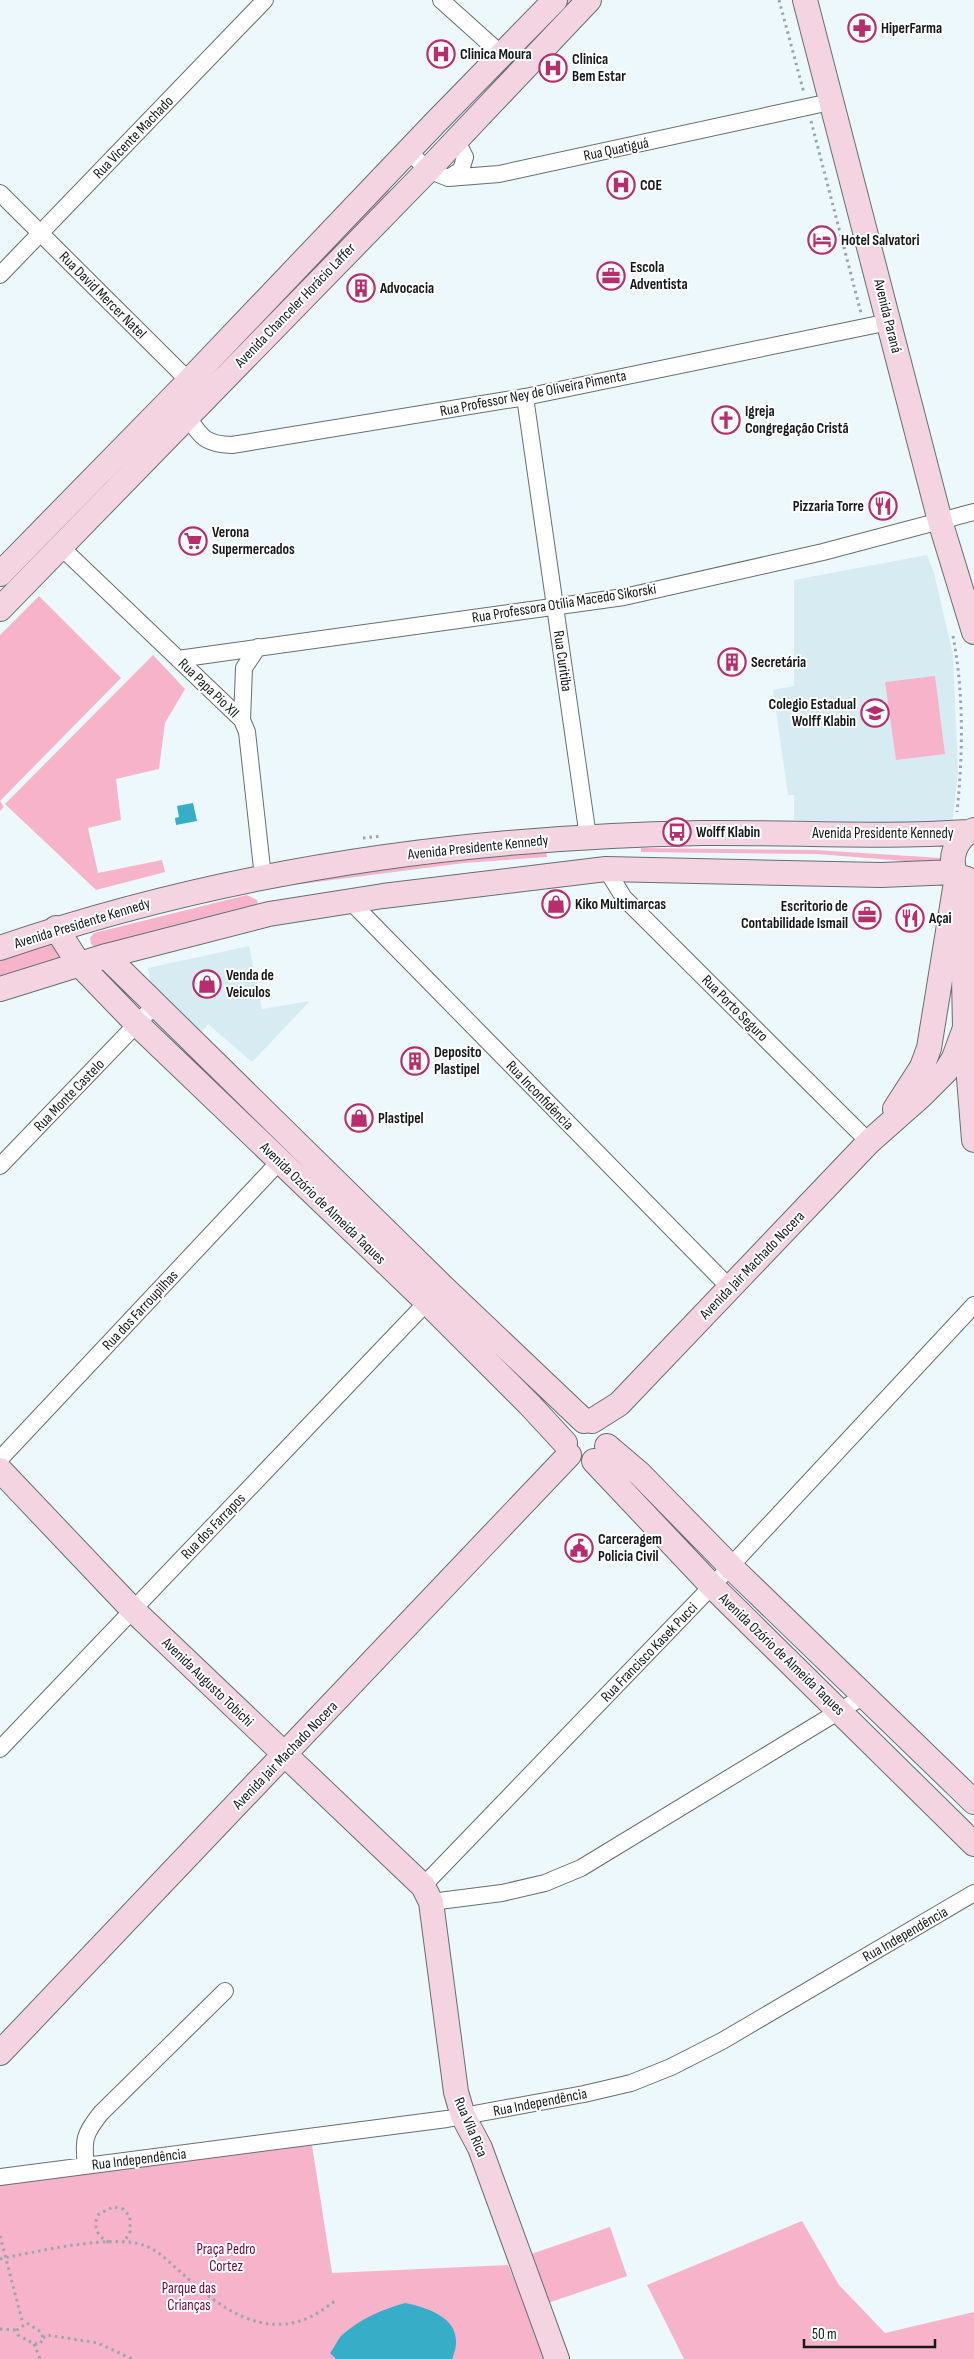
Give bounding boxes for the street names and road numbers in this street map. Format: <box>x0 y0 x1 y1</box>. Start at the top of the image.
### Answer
street label: Rua Vicente Machado <box>89 92 178 183</box>
street label: Rua Quatiguá <box>582 133 651 166</box>
street label: Avenida Chanceler Horácio Laffer <box>230 239 360 372</box>
street label: Rua David Mercer Natel <box>55 248 150 343</box>
street label: Avenida Paraná <box>869 276 906 355</box>
street label: Rua Professor Ney de Oliveira Pimenta <box>438 366 628 421</box>
street label: Rua Professora Otília Macedo Sikorski <box>471 580 658 627</box>
street label: Rua Curitiba <box>549 629 576 693</box>
street label: Rua Papa Pio XII <box>174 655 243 722</box>
street label: Avenida Presidente Kennedy <box>811 824 954 843</box>
street label: Avenida Presidente Kennedy <box>406 831 550 864</box>
street label: Avenida Presidente Kennedy <box>11 894 153 954</box>
street label: Rua Porto Seguro <box>697 971 772 1046</box>
street label: Rua Monte Castelo <box>30 1055 109 1136</box>
street label: Rua Inconfidência <box>502 1057 578 1134</box>
street label: Avenida Ozório de Almeida Taques <box>255 1138 390 1268</box>
street label: Avenida Jair Machado Nocera <box>695 1207 809 1324</box>
street label: Rua dos Farroupilhas <box>98 1266 182 1355</box>
street label: Rua dos Farrapos <box>177 1489 250 1563</box>
street label: Avenida Ozório de Almeida Taques <box>714 1589 849 1719</box>
street label: Rua Francisco Kasek Pucci <box>597 1598 702 1706</box>
street label: Avenida Augusto Tobichi <box>157 1633 258 1731</box>
street label: Avenida Jair Machado Nocera <box>228 1697 342 1814</box>
street label: Rua Independência <box>859 1902 951 1966</box>
street label: Rua Independência <box>492 2084 589 2121</box>
street label: Rua Vila Rica <box>449 2094 492 2160</box>
street label: Rua Independência <box>91 2144 188 2175</box>

